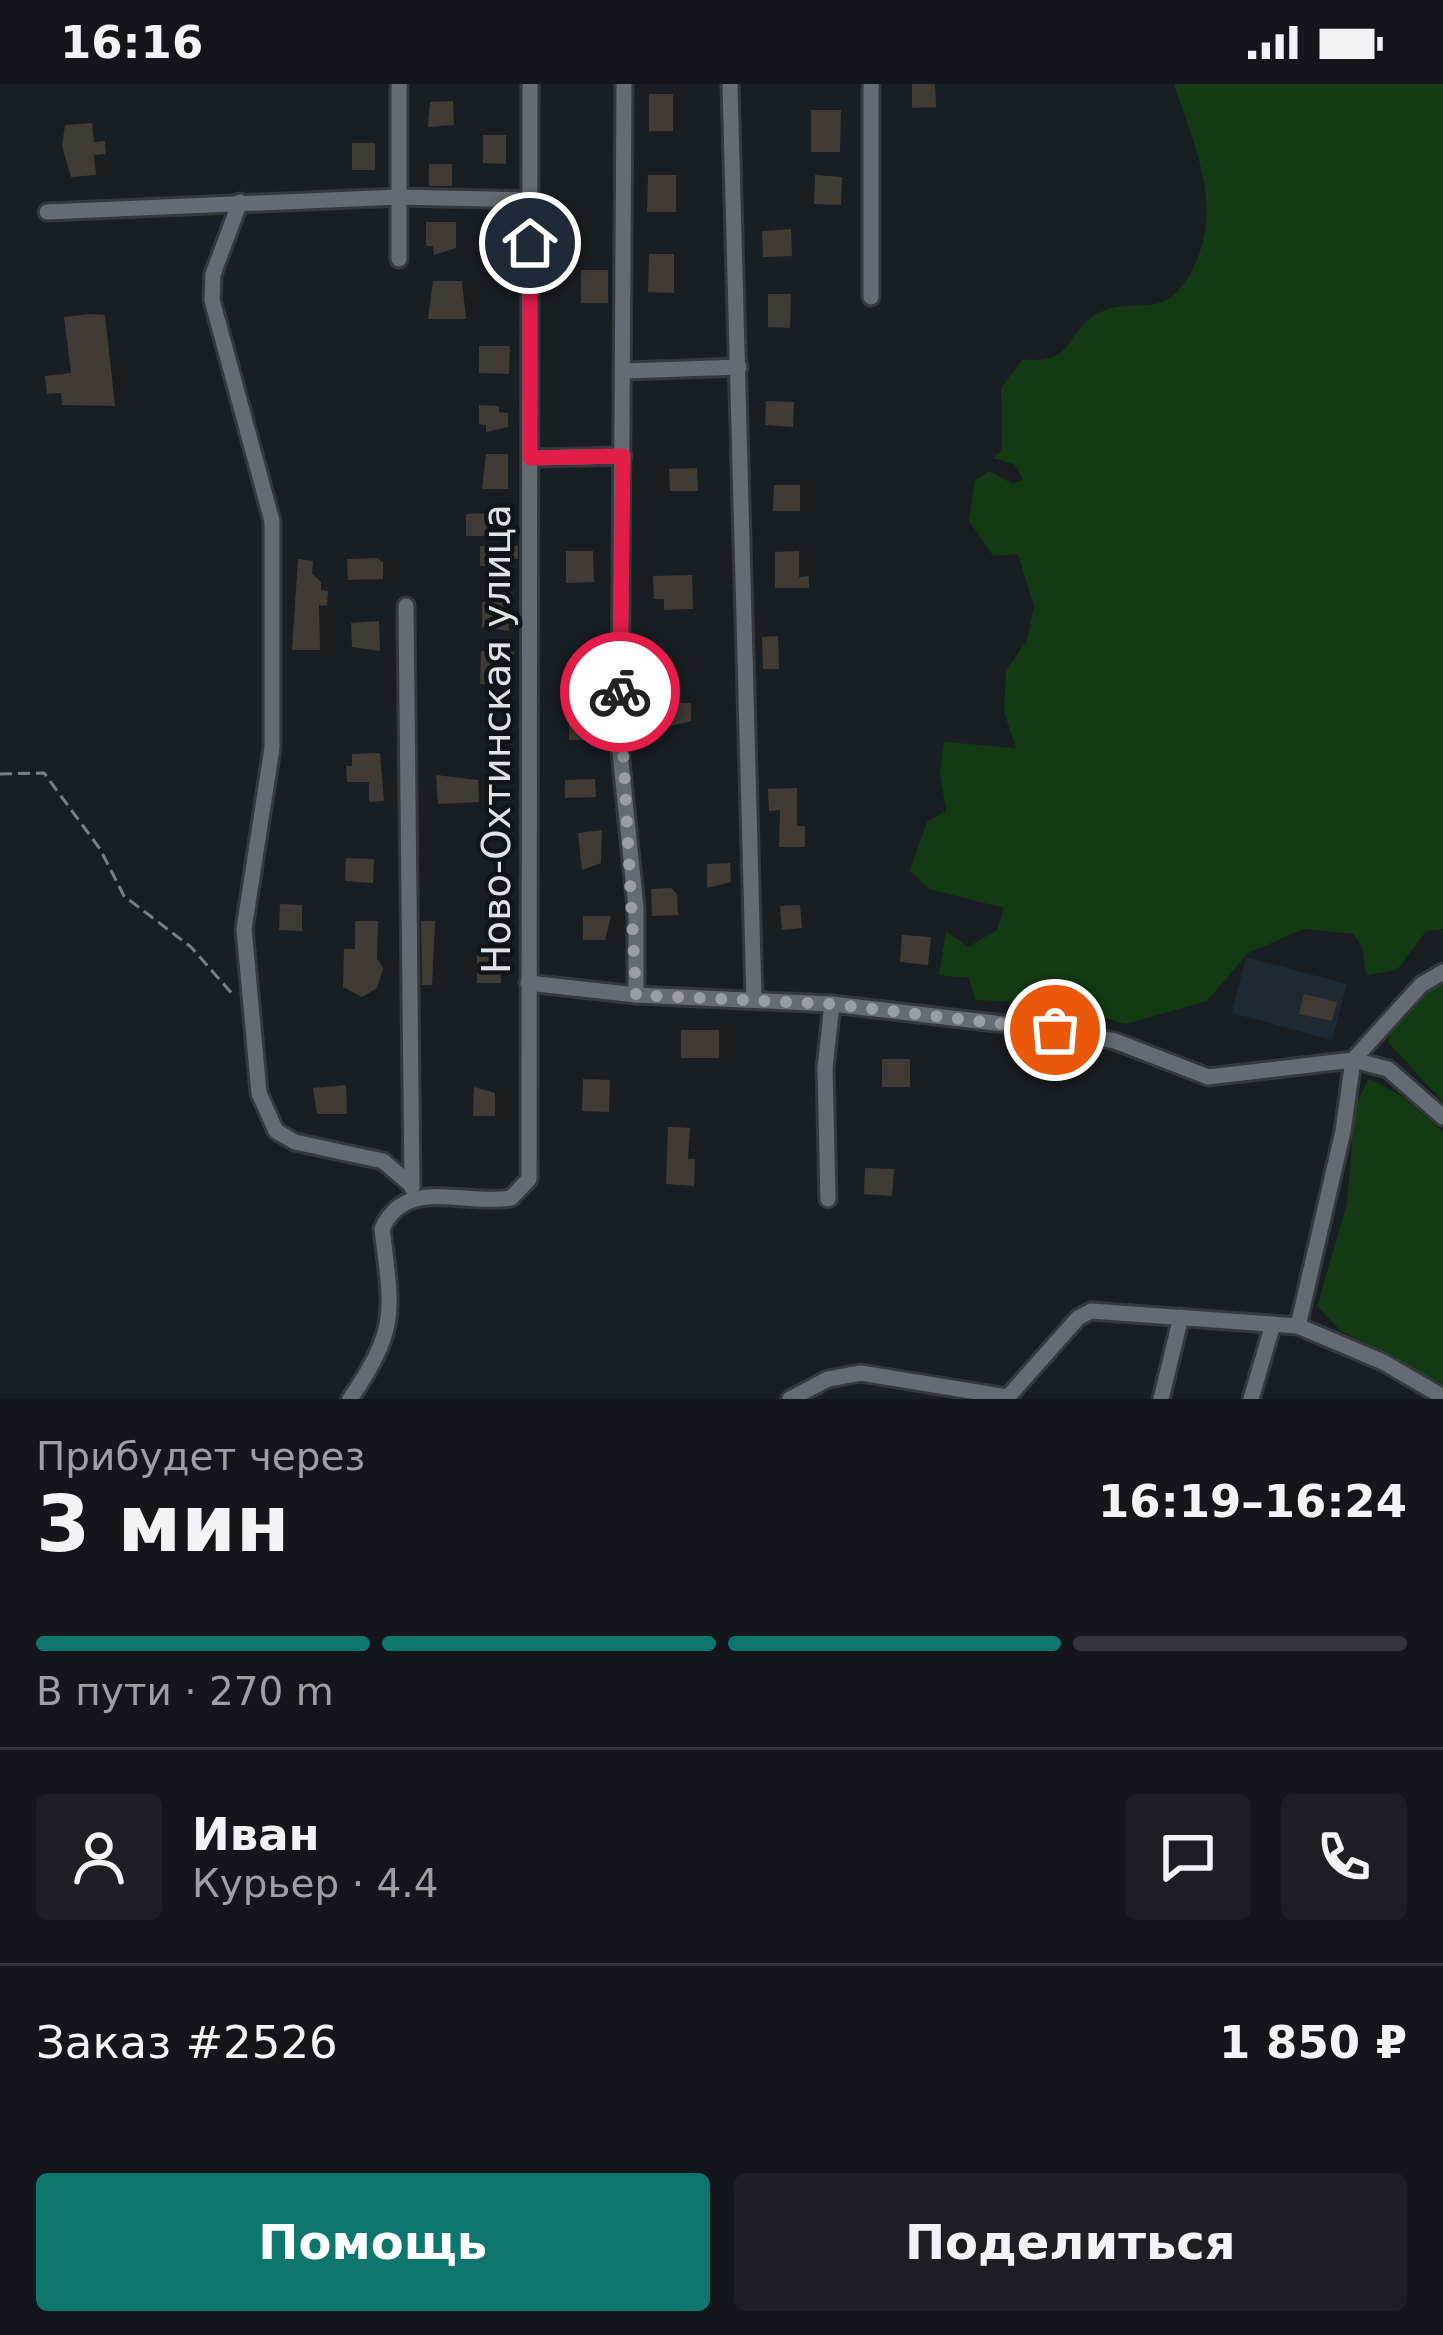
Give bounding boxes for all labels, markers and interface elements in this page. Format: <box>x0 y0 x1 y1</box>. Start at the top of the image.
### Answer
text: 16:16 <box>60 16 203 69</box>
pin <box>479 192 581 294</box>
icon: home <box>497 210 563 276</box>
street label: Ново-Охтинская улица <box>474 504 519 974</box>
courier <box>560 632 680 752</box>
icon: bike <box>587 659 653 725</box>
pin <box>1004 979 1106 1081</box>
icon: bag <box>1022 997 1088 1063</box>
text: Прибудет через <box>36 1434 365 1479</box>
text: 16:19–16:24 <box>1098 1475 1407 1528</box>
text: 3 мин <box>36 1479 290 1569</box>
text: В пути · 270 m <box>36 1669 334 1714</box>
button: person <box>36 1794 162 1920</box>
button: chat <box>1125 1794 1251 1920</box>
button: phone <box>1281 1794 1407 1920</box>
text: Иван <box>192 1808 320 1861</box>
text: Курьер · 4.4 <box>192 1861 438 1906</box>
text: Заказ #2526 <box>36 2016 338 2069</box>
text: 1 850 ₽ <box>1219 2016 1407 2069</box>
button: Помощь <box>36 2173 710 2311</box>
button: Поделиться <box>734 2173 1407 2311</box>

